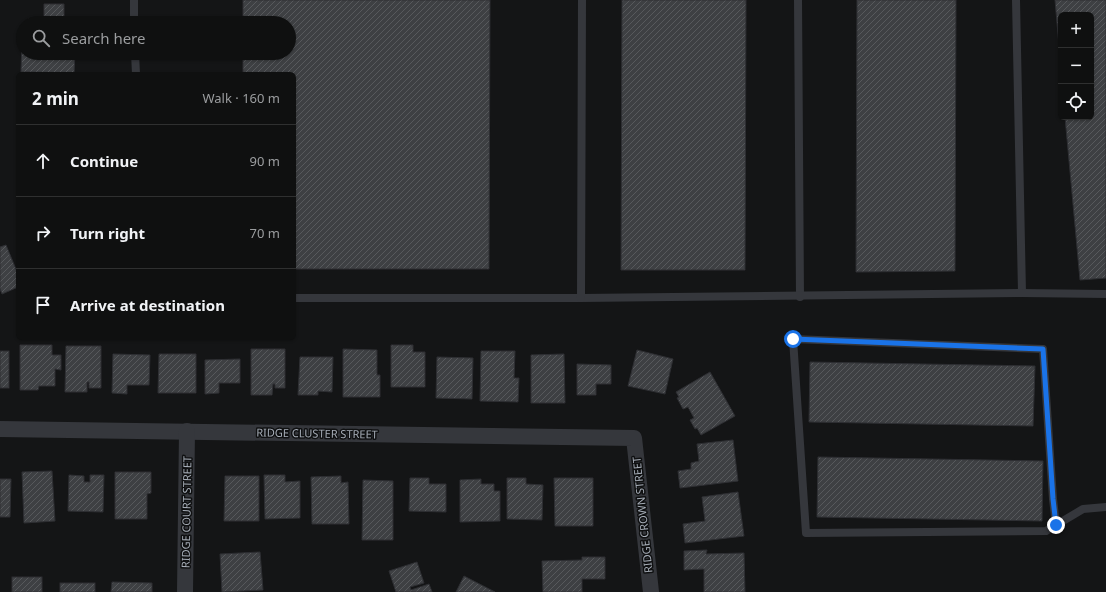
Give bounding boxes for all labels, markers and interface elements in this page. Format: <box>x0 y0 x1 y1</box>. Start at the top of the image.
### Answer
map controls <box>1058 12 1094 120</box>
button: + <box>1058 12 1094 48</box>
search box <box>16 16 296 60</box>
icon: search <box>30 27 52 49</box>
text: Search here <box>62 28 145 48</box>
button: − <box>1058 48 1094 84</box>
button: locate <box>1058 84 1094 120</box>
text: 2 min <box>32 87 79 110</box>
text: Walk · 160 m <box>202 89 280 107</box>
icon: ahead <box>32 150 54 172</box>
text: Continue <box>70 151 138 171</box>
text: 90 m <box>250 152 280 170</box>
icon: right <box>32 222 54 244</box>
text: Turn right <box>70 223 145 243</box>
text: 70 m <box>250 224 280 242</box>
icon: arrive <box>32 294 54 316</box>
text: Arrive at destination <box>70 295 225 315</box>
route start <box>784 330 802 348</box>
street label: RIDGE CLUSTER STREET <box>256 424 378 442</box>
street label: RIDGE COURT STREET <box>178 456 194 568</box>
street label: RIDGE CROWN STREET <box>628 456 656 574</box>
route end <box>1047 516 1065 534</box>

